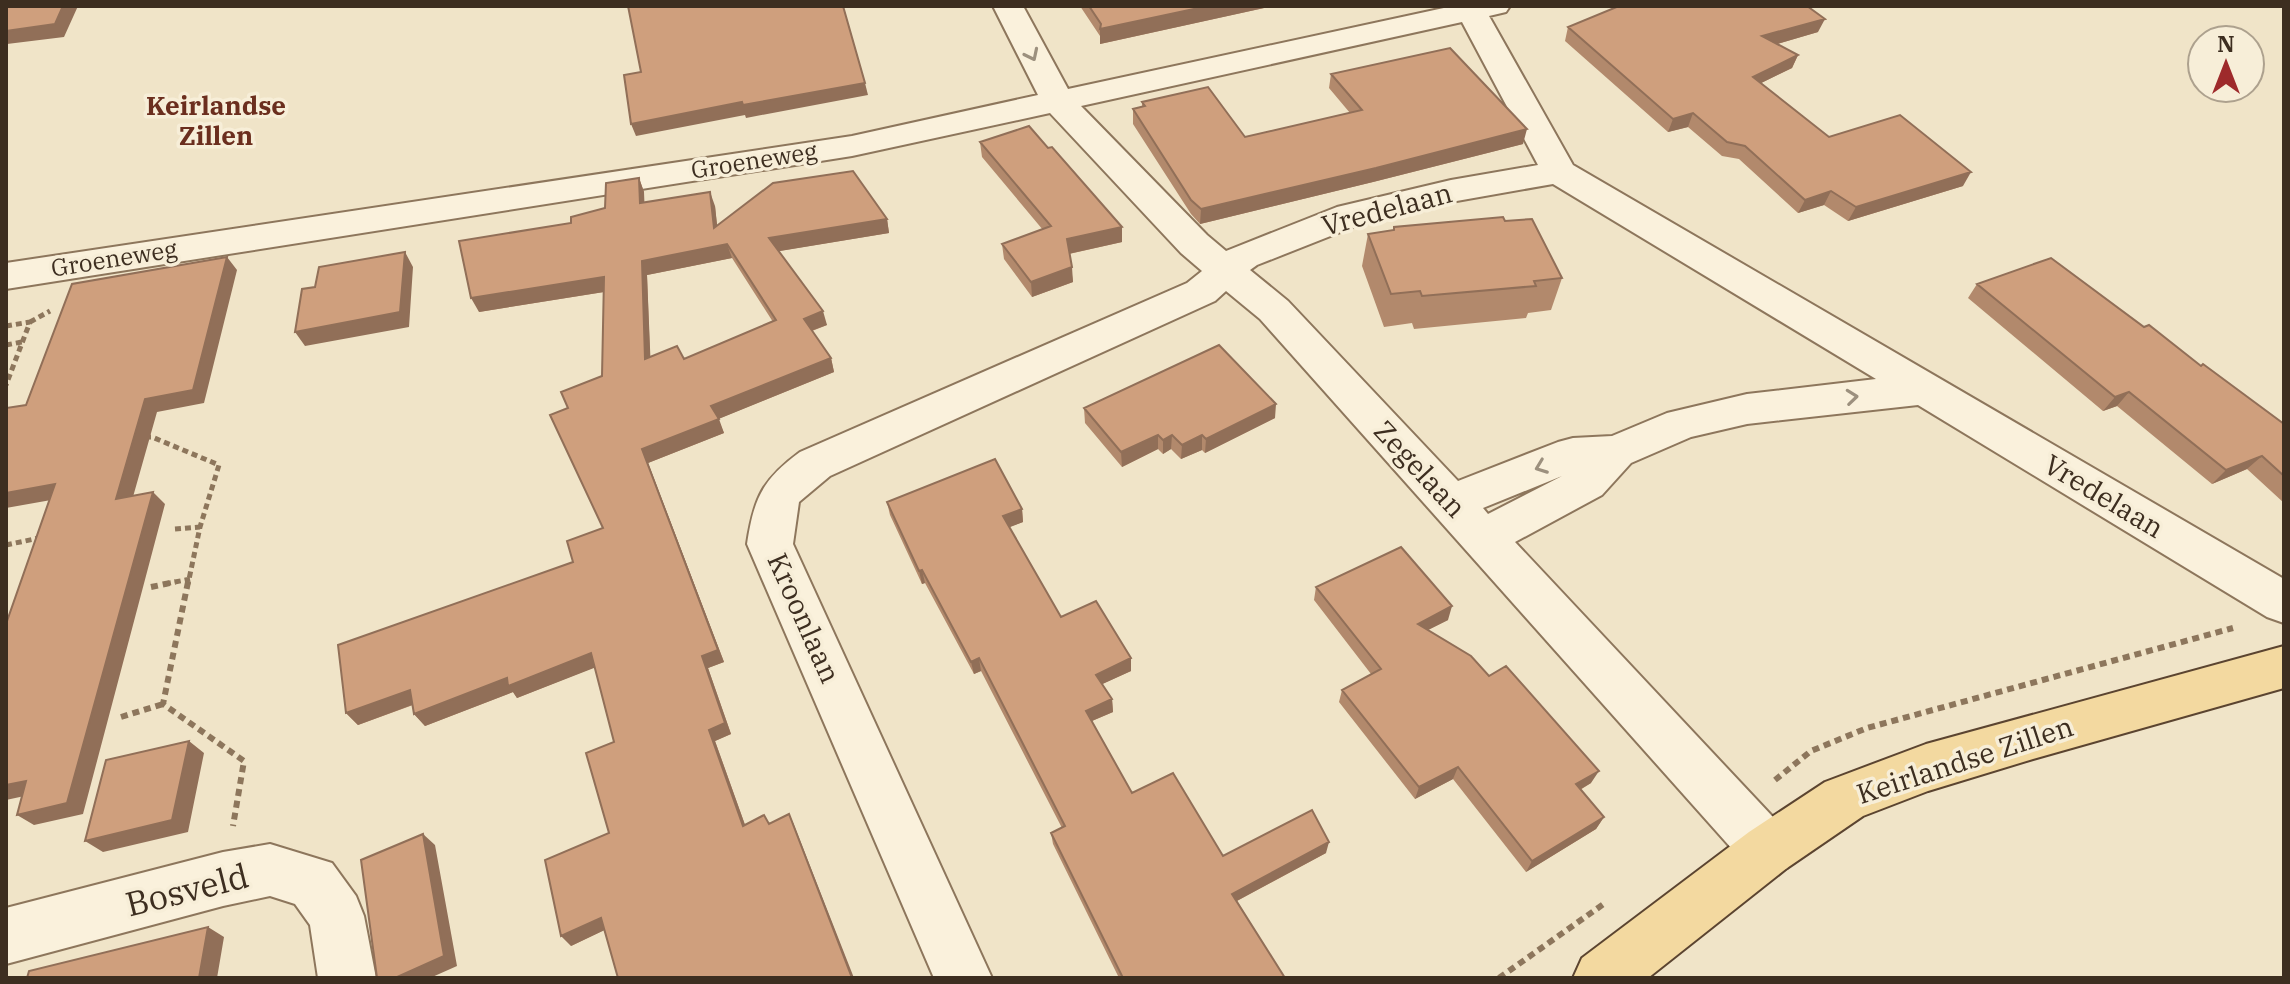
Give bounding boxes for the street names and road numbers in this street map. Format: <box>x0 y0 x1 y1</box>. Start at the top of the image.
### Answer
street label: Groeneweg <box>689 134 819 186</box>
street label: Vredelaan <box>1318 173 1456 244</box>
street label: Groeneweg <box>49 232 179 284</box>
street label: Zegelaan <box>1366 412 1475 525</box>
street label: Vredelaan <box>2037 445 2171 546</box>
street label: Kroonlaan <box>759 547 850 689</box>
street label: Keirlandse Zillen <box>1852 707 2078 812</box>
street label: Bosveld <box>121 853 253 926</box>

